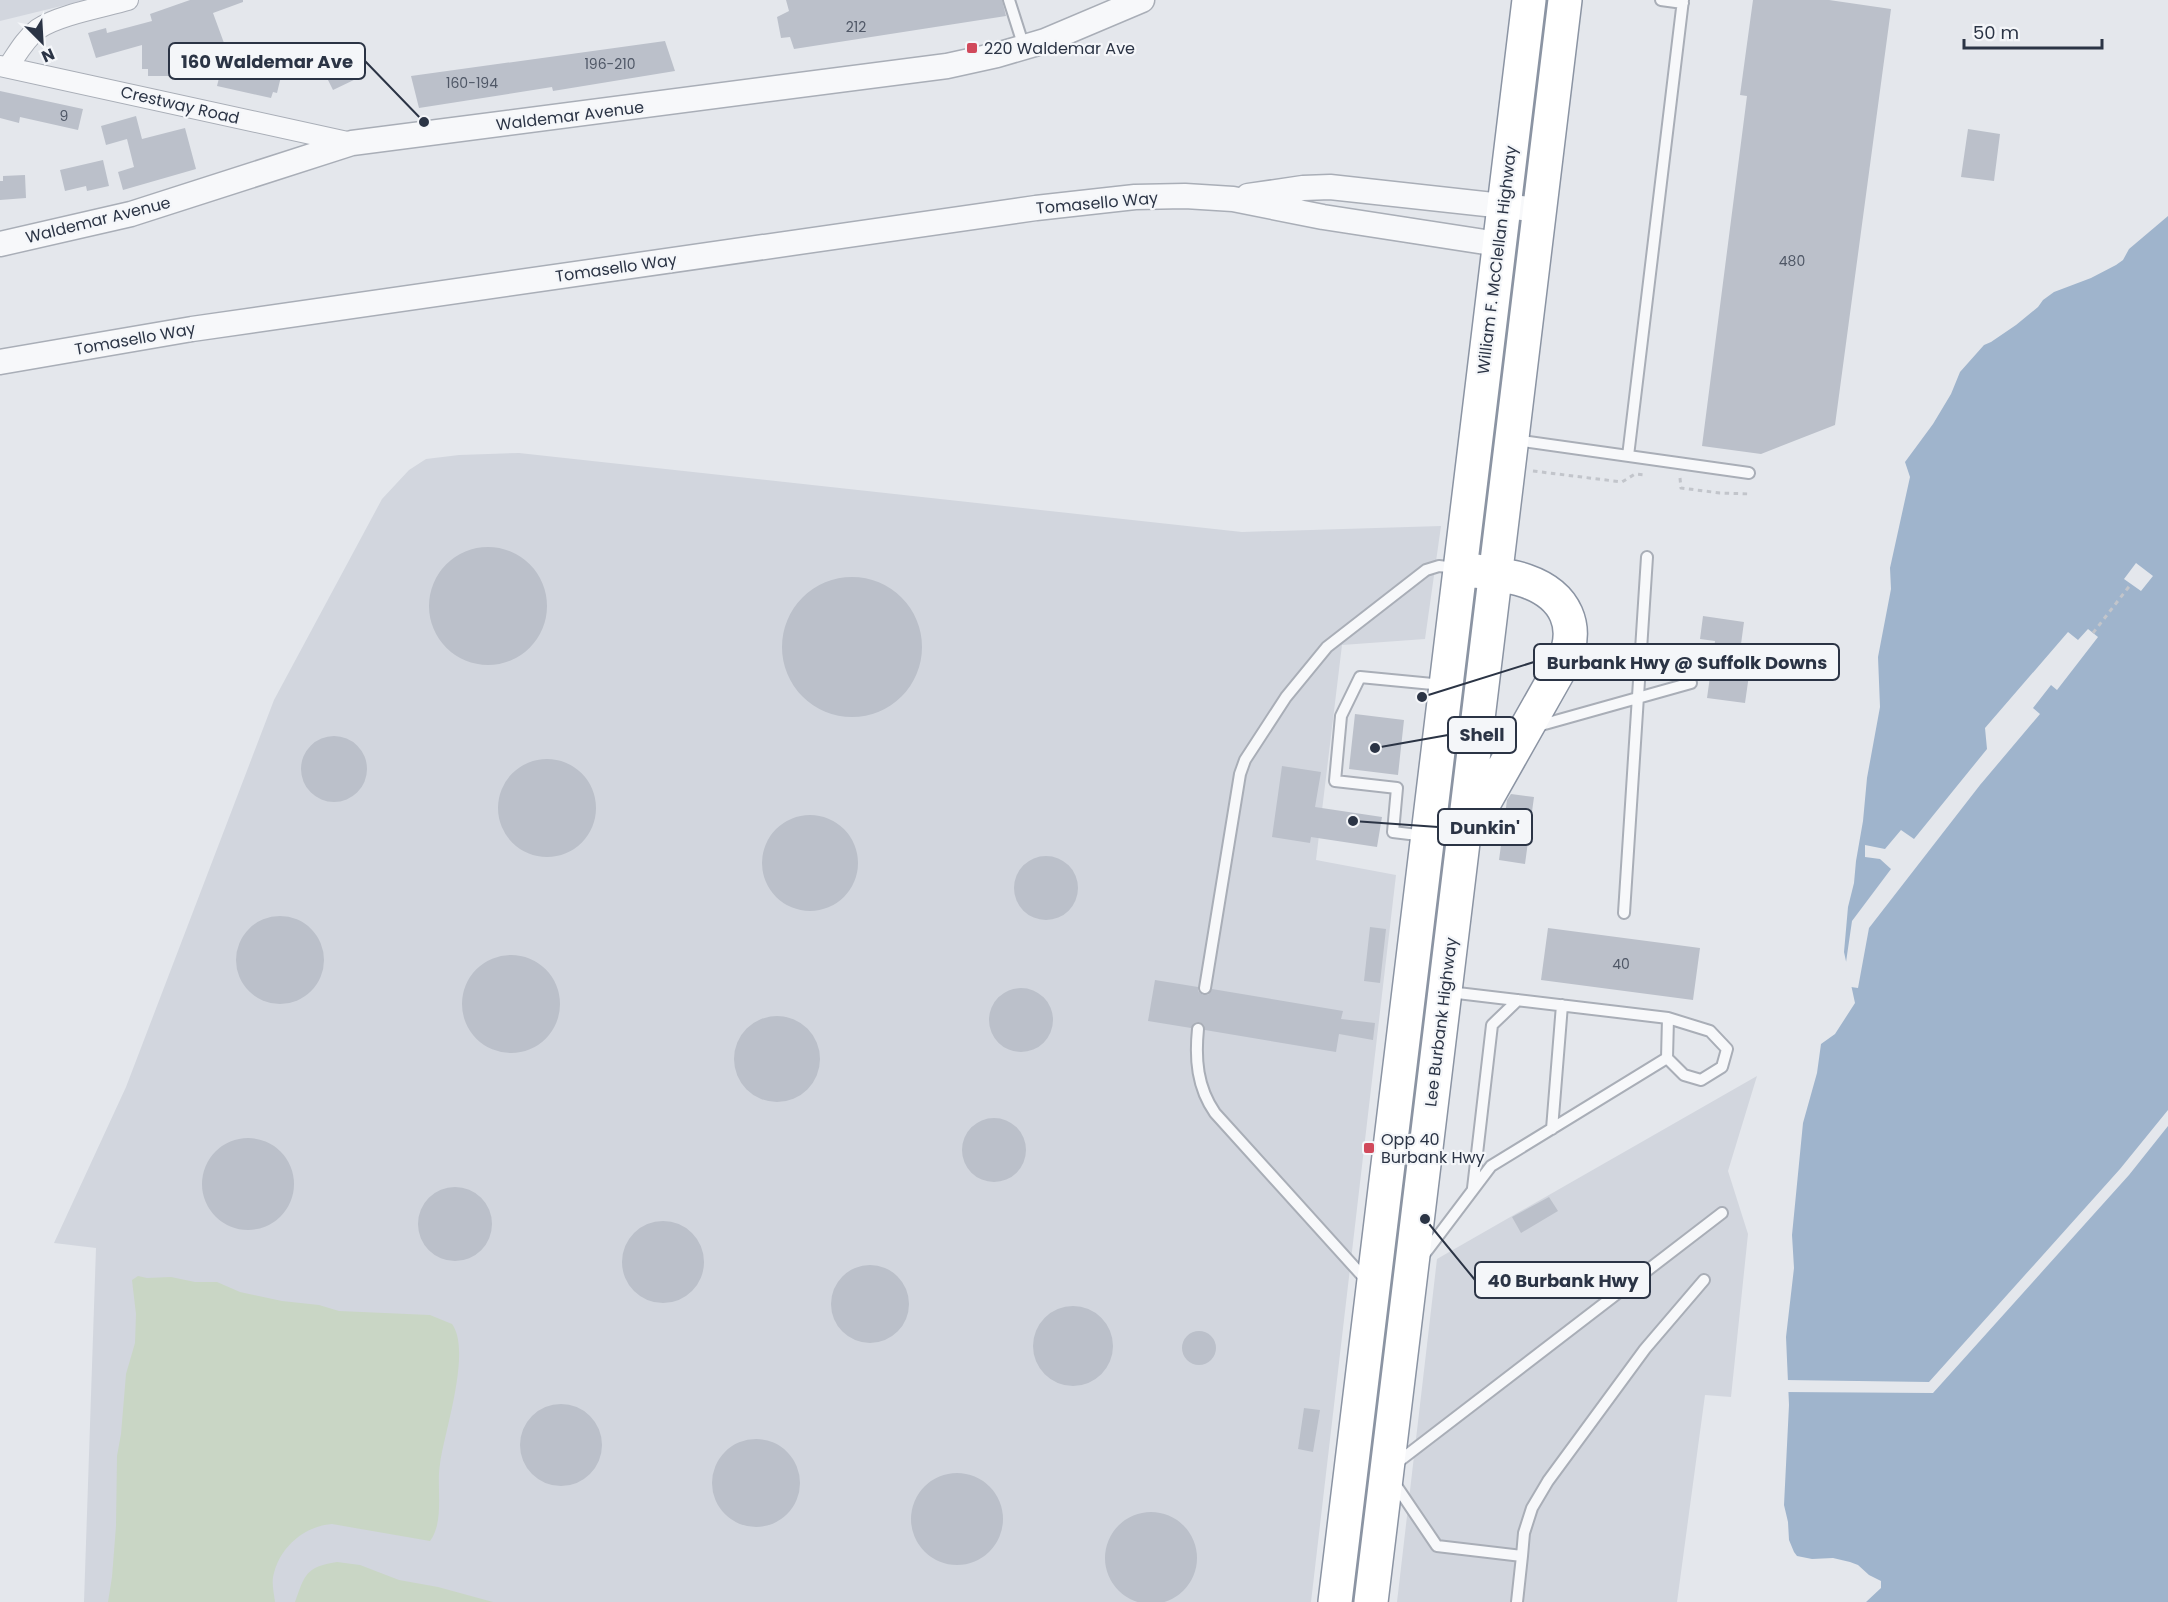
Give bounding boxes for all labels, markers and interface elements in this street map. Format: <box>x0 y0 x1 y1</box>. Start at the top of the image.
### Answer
north arrow <box>12 12 72 72</box>
scale bar <box>1964 12 2102 50</box>
house number: 212 <box>846 17 866 37</box>
text: 50 m <box>1973 20 2019 45</box>
place label: 220 Waldemar Ave <box>984 37 1135 60</box>
marker: 220 Waldemar Ave <box>965 41 979 55</box>
text: N <box>38 42 58 68</box>
callout: 160 Waldemar Ave <box>169 43 365 79</box>
text: 160 Waldemar Ave <box>181 49 353 74</box>
house number: 196-210 <box>584 54 636 74</box>
house number: 160-194 <box>446 73 498 93</box>
street label: Crestway Road <box>118 80 242 130</box>
street label: Waldemar Avenue <box>495 96 645 136</box>
house number: 9 <box>60 106 68 126</box>
street label: William F. McClellan Highway <box>1472 144 1522 376</box>
street label: Tomasello Way <box>1035 186 1159 220</box>
street label: Waldemar Avenue <box>23 191 173 249</box>
street label: Tomasello Way <box>554 248 678 288</box>
house number: 480 <box>1779 251 1805 271</box>
street label: Tomasello Way <box>73 317 197 361</box>
callout: Burbank Hwy @ Suffolk Downs <box>1534 644 1839 680</box>
text: Burbank Hwy @ Suffolk Downs <box>1547 650 1827 675</box>
callout: Shell <box>1448 717 1516 753</box>
text: Shell <box>1460 722 1504 747</box>
callout: Dunkin' <box>1438 809 1532 845</box>
text: Dunkin' <box>1450 815 1520 840</box>
street label: Lee Burbank Highway <box>1419 936 1463 1108</box>
house number: 40 <box>1612 954 1630 974</box>
place label: Opp 40 Burbank Hwy <box>1381 1128 1485 1169</box>
marker: Opp 40 Burbank Hwy <box>1362 1141 1376 1155</box>
callout: 40 Burbank Hwy <box>1475 1262 1650 1298</box>
text: 40 Burbank Hwy <box>1487 1268 1639 1293</box>

